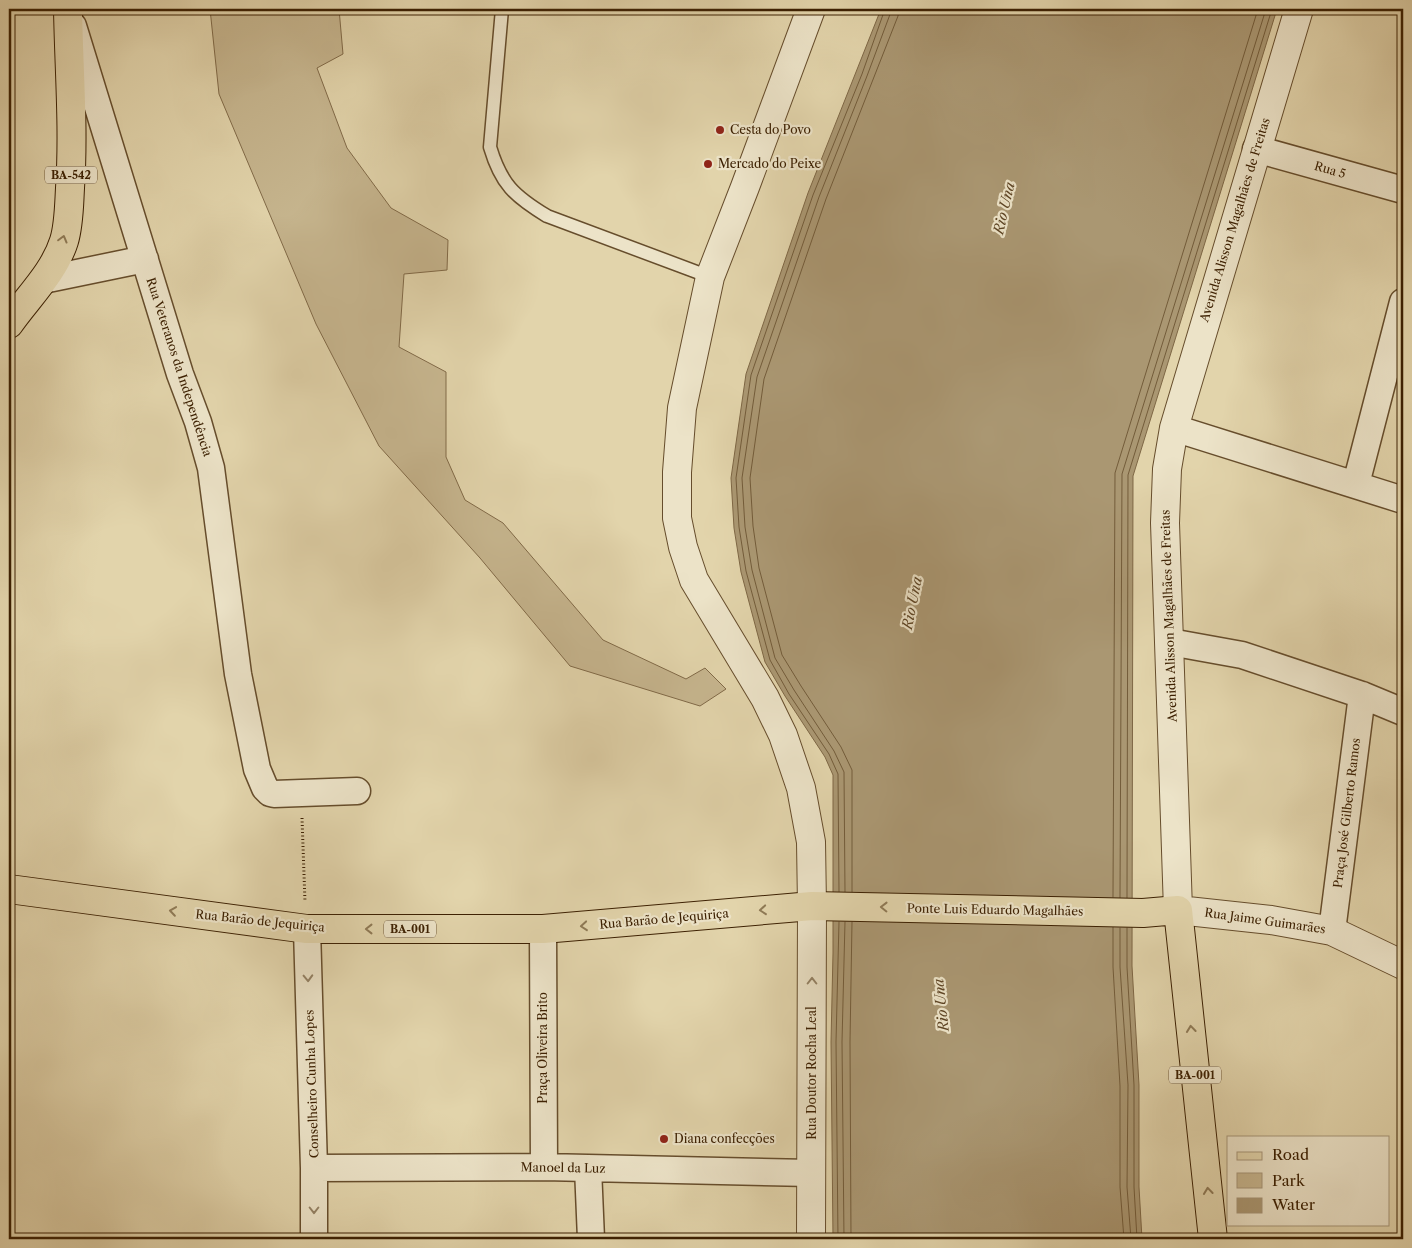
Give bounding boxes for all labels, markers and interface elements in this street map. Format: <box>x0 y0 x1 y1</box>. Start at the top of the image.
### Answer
street label: Avenida Alisson Magalhães de Freitas <box>1196 116 1273 325</box>
place label: Cesta do Povo <box>730 122 811 137</box>
marker: Cesta do Povo <box>714 124 726 136</box>
place label: Mercado do Peixe <box>718 156 822 171</box>
marker: Mercado do Peixe <box>702 158 714 170</box>
street label: Rua 5 <box>1313 158 1348 181</box>
road number: BA-542 <box>45 166 97 184</box>
water label: Rio Una <box>989 180 1019 237</box>
one-way arrow <box>58 236 68 244</box>
street label: Rua Veteranos da Independência <box>143 276 216 459</box>
street label: Avenida Alisson Magalhães de Freitas <box>1157 510 1180 724</box>
water label: Rio Una <box>898 575 926 632</box>
street label: Praça José Gilberto Ramos <box>1330 737 1363 889</box>
street label: Ponte Luis Eduardo Magalhães <box>907 900 1083 919</box>
one-way arrow <box>880 902 888 912</box>
one-way arrow <box>759 904 767 915</box>
street label: Rua Barão de Jequiriça <box>599 905 730 932</box>
street label: Rua Jaime Guimarães <box>1204 905 1327 936</box>
one-way arrow <box>169 906 177 917</box>
street label: Rua Barão de Jequiriça <box>195 906 326 935</box>
one-way arrow <box>580 920 588 931</box>
road number: BA-001 <box>384 921 436 938</box>
one-way arrow <box>365 924 373 934</box>
one-way arrow <box>303 974 313 982</box>
one-way arrow <box>807 976 817 984</box>
water label: Rio Una <box>929 977 953 1033</box>
street label: Praça Oliveira Brito <box>535 992 550 1104</box>
street label: Rua Doutor Rocha Leal <box>804 1006 819 1140</box>
street label: Conselheiro Cunha Lopes <box>301 1010 322 1159</box>
one-way arrow <box>1186 1025 1197 1033</box>
road number: BA-001 <box>1169 1066 1221 1084</box>
place label: Diana confecções <box>674 1131 775 1146</box>
marker: Diana confecções <box>658 1133 670 1145</box>
legend <box>1227 1136 1390 1226</box>
text: Road <box>1272 1145 1309 1164</box>
street label: Manoel da Luz <box>520 1159 606 1176</box>
text: Park <box>1272 1171 1306 1190</box>
one-way arrow <box>1203 1186 1214 1194</box>
text: Water <box>1271 1195 1316 1214</box>
one-way arrow <box>309 1206 319 1214</box>

